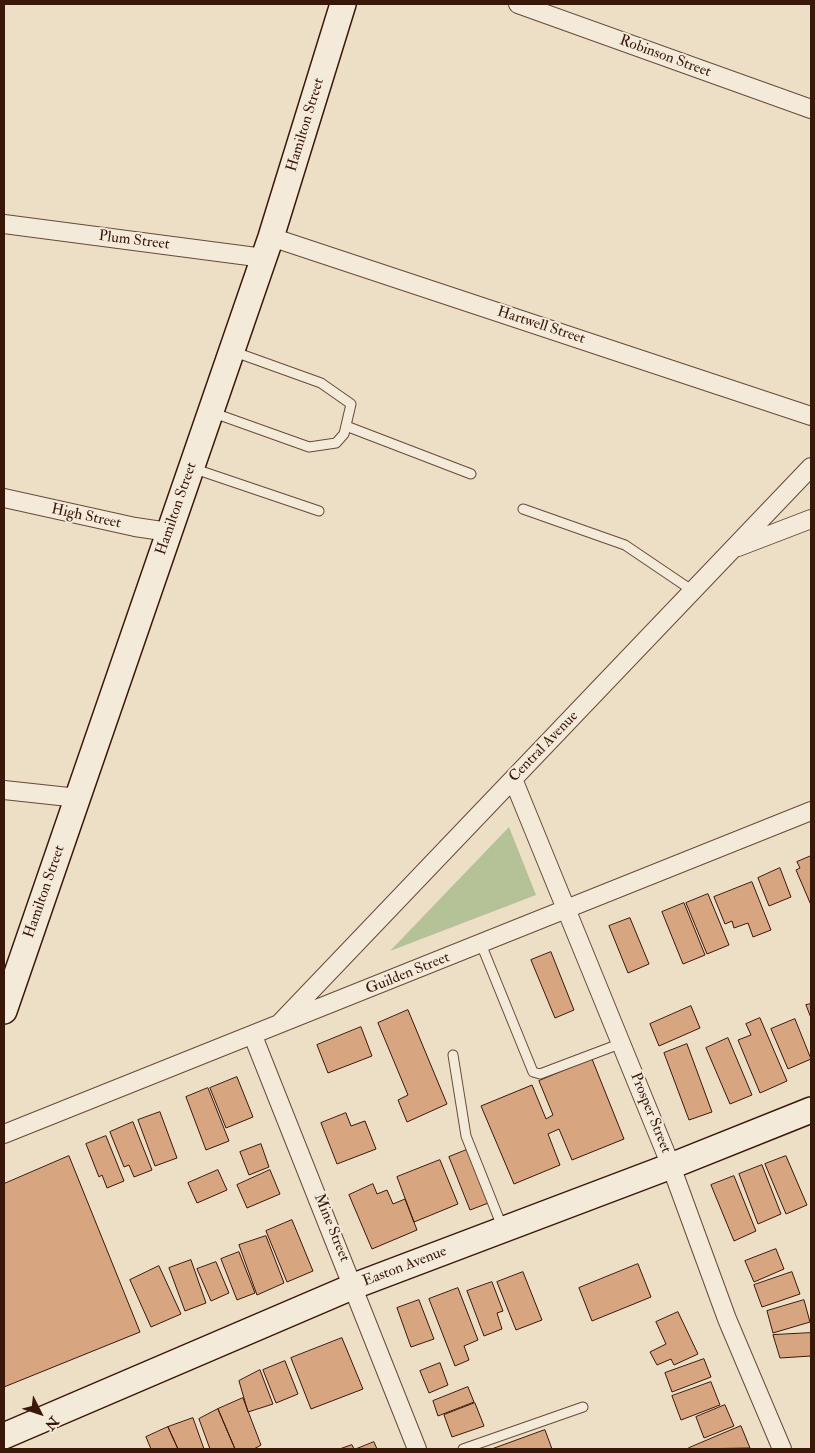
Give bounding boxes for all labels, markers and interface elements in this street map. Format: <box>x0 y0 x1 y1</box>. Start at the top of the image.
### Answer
street label: Robinson Street <box>617 32 713 82</box>
street label: Hamilton Street <box>283 76 329 174</box>
street label: Plum Street <box>98 228 170 254</box>
street label: Hartwell Street <box>495 303 587 349</box>
street label: Hamilton Street <box>153 460 201 558</box>
street label: High Street <box>49 501 123 533</box>
street label: Central Avenue <box>506 708 582 786</box>
street label: Hamilton Street <box>21 843 69 941</box>
street label: Guilden Street <box>363 949 453 999</box>
street label: Prosper Street <box>626 1070 674 1156</box>
street label: Mine Street <box>309 1191 353 1265</box>
street label: Easton Avenue <box>360 1243 450 1291</box>
north arrow <box>15 1388 65 1438</box>
text: N <box>41 1413 62 1433</box>

